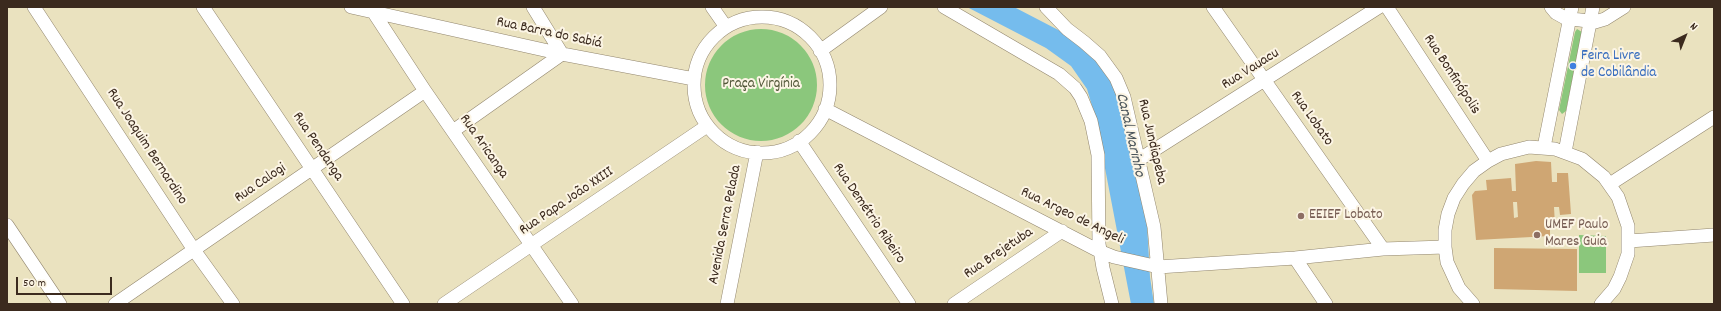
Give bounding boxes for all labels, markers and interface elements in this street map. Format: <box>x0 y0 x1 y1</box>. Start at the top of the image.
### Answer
street label: Rua Barra do Sabiá <box>495 14 603 54</box>
north arrow <box>1665 16 1705 56</box>
text: N <box>1686 20 1701 35</box>
street label: Rua Bonfinópolis <box>1418 32 1484 118</box>
street label: Rua Vauacu <box>1219 45 1283 95</box>
place label: Feira Livre de Cobilândia <box>1581 48 1656 83</box>
marker: Feira Livre de Cobilândia <box>1568 61 1578 71</box>
park label: Praça Virgínia <box>722 76 800 94</box>
street label: Rua Joaquim Bernardino <box>102 85 190 209</box>
street label: Rua Lobato <box>1286 88 1336 150</box>
water label: Canal Marinho <box>1110 91 1148 179</box>
street label: Rua Jundiapeba <box>1132 98 1170 186</box>
street label: Rua Pendanga <box>287 109 347 185</box>
street label: Rua Aricanga <box>454 111 512 183</box>
street label: Rua Calogi <box>232 160 290 208</box>
street label: Rua Demétrio Ribeiro <box>828 160 908 268</box>
street label: Rua Papa João XXIII <box>516 164 618 240</box>
street label: Avenida Serra Pelada <box>706 164 746 286</box>
street label: Rua Argeo de Angeli <box>1017 184 1127 250</box>
place label: EEIEF Lobato <box>1309 207 1383 225</box>
marker: EEIEF Lobato <box>1296 211 1306 221</box>
place label: UMEF Paulo Mares Guia <box>1545 217 1609 252</box>
street label: Rua Brejetuba <box>961 224 1037 284</box>
marker: UMEF Paulo Mares Guia <box>1532 230 1542 240</box>
scale bar <box>18 269 114 295</box>
text: 50 m <box>23 275 46 292</box>

